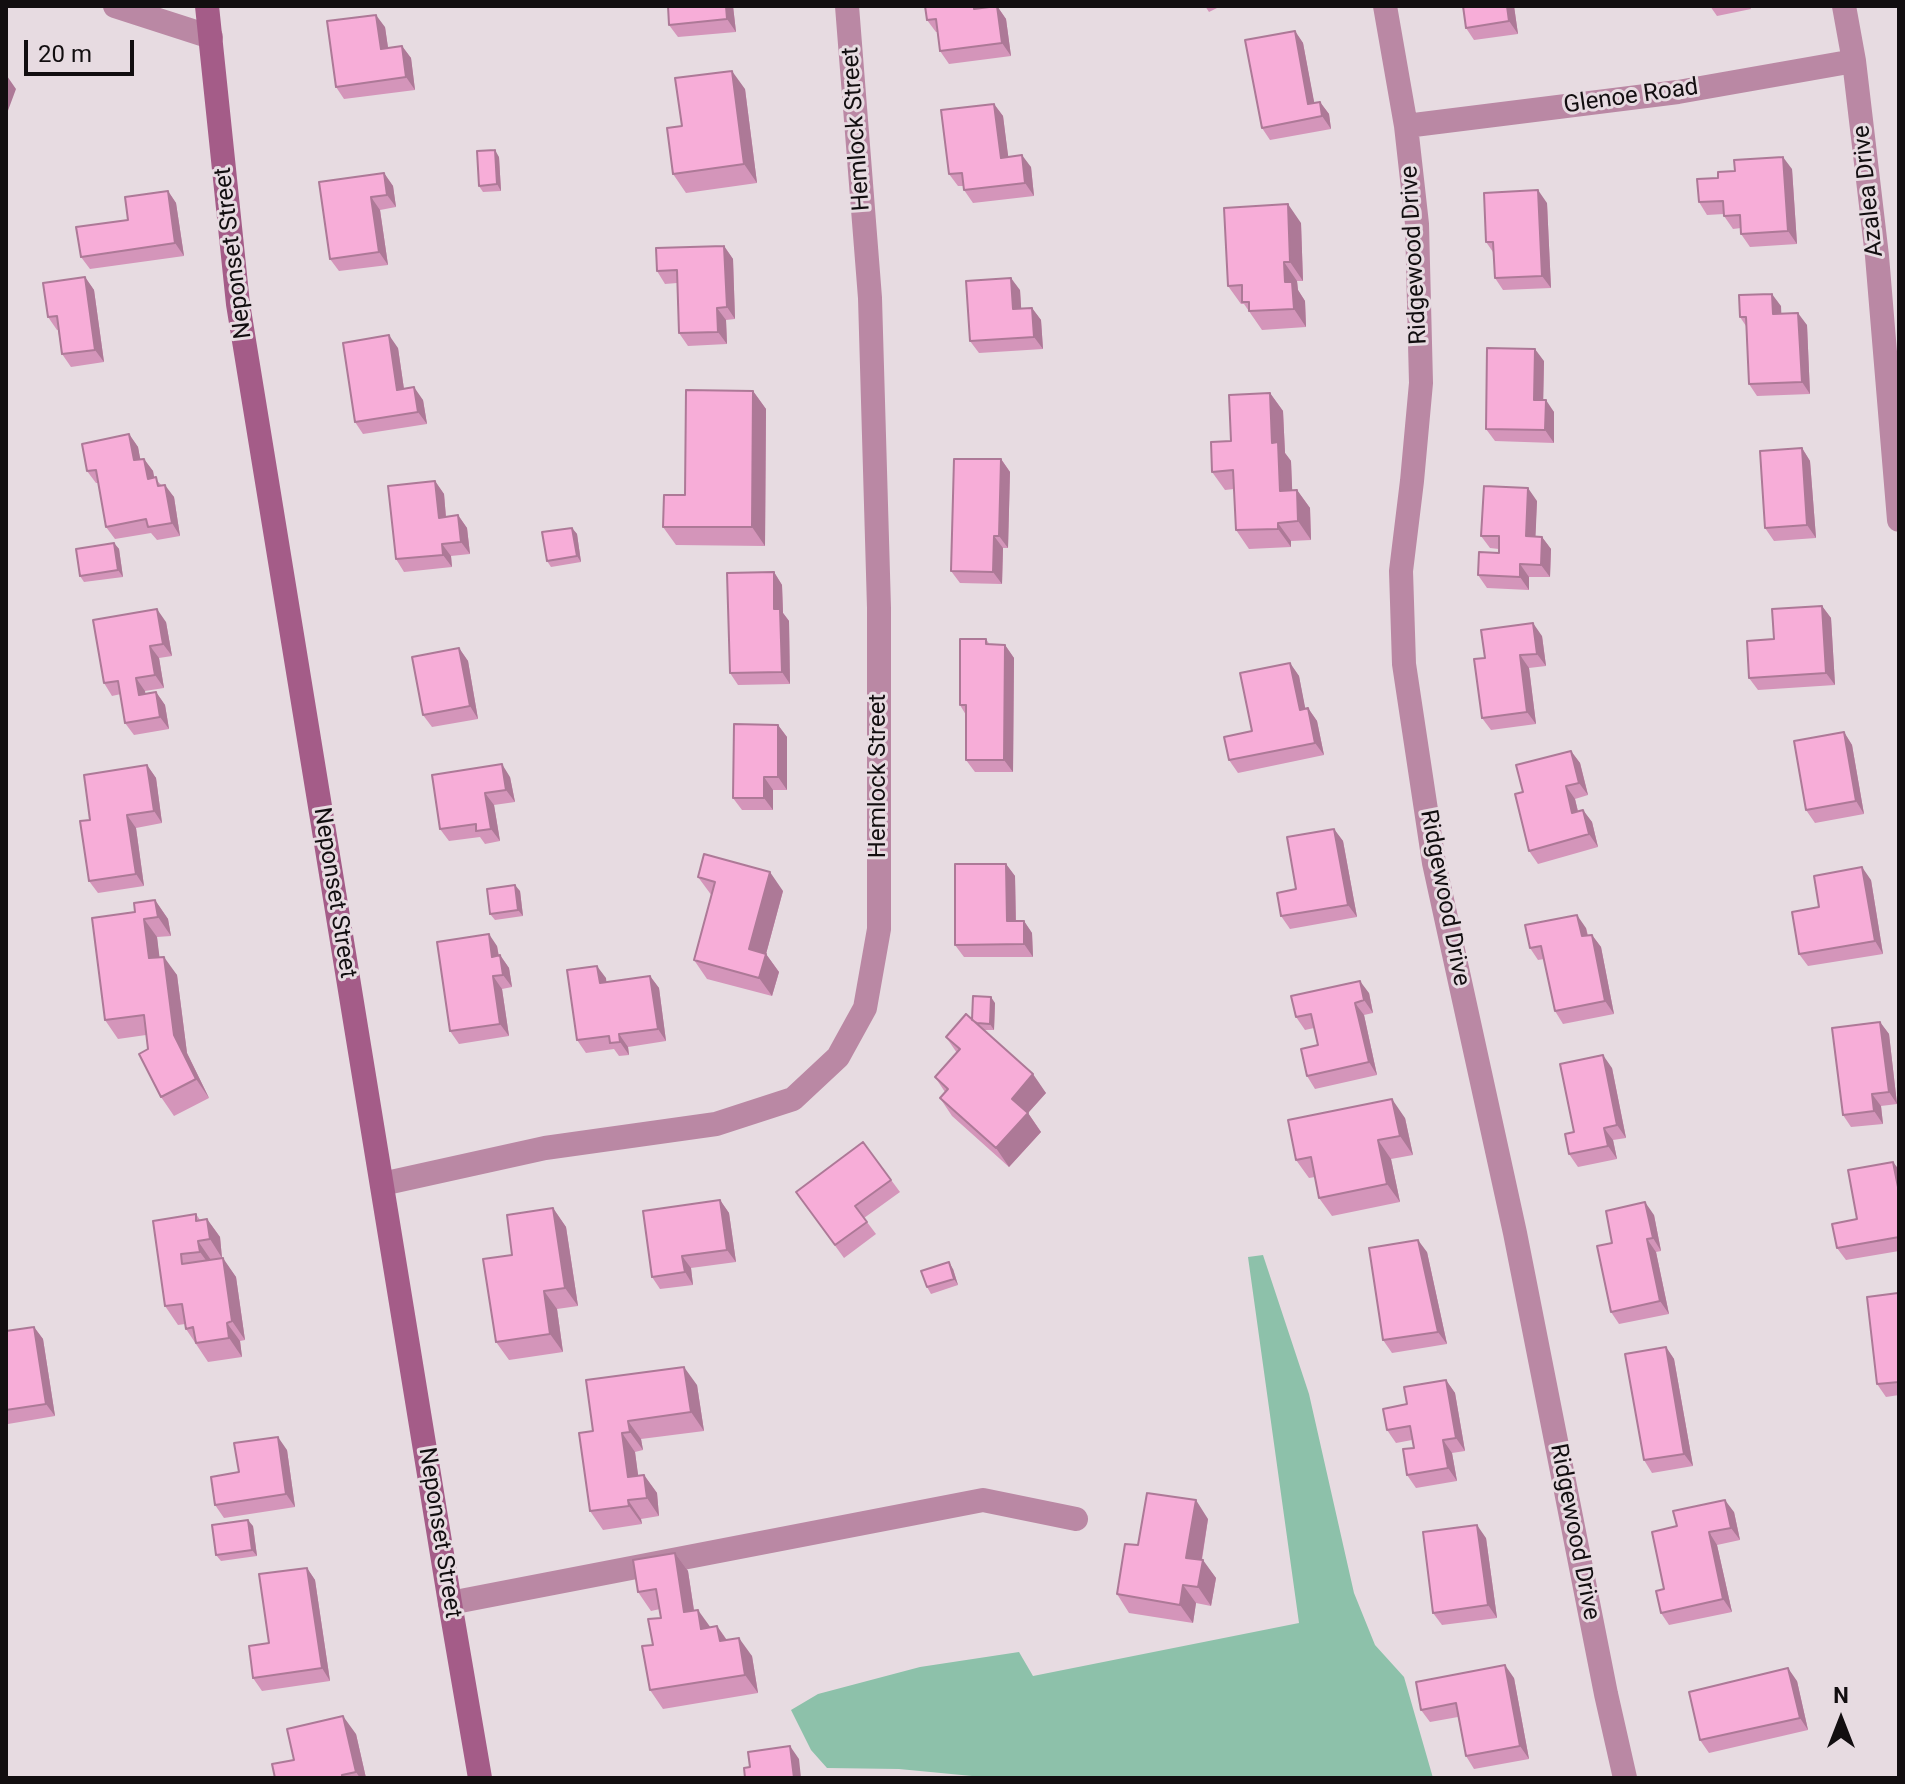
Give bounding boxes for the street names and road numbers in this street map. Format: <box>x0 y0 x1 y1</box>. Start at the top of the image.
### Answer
street label: Hemlock Street <box>837 46 877 212</box>
street label: Glenoe Road <box>1562 73 1700 121</box>
street label: Azalea Drive <box>1848 124 1890 258</box>
street label: Ridgewood Drive <box>1396 165 1434 345</box>
street label: Neponset Street <box>209 166 259 340</box>
street label: Hemlock Street <box>865 694 893 858</box>
street label: Neponset Street <box>306 806 362 980</box>
street label: Ridgewood Drive <box>1413 807 1475 989</box>
street label: Ridgewood Drive <box>1543 1441 1605 1623</box>
street label: Neponset Street <box>411 1446 467 1620</box>

